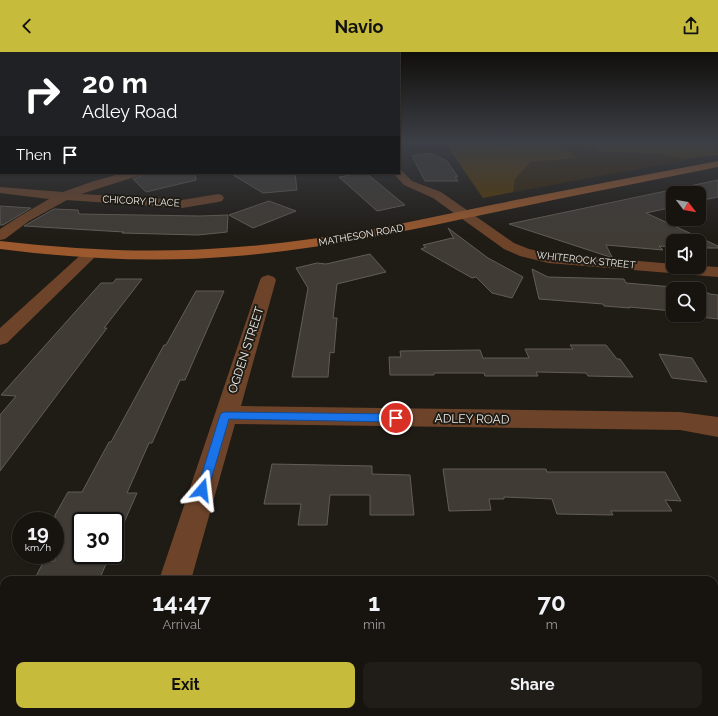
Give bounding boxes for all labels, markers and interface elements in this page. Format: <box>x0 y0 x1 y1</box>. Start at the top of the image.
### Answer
icon: back <box>16 15 38 37</box>
icon: share <box>680 15 702 37</box>
text: Navio <box>334 16 384 37</box>
text: 20 m <box>82 67 148 100</box>
icon: right <box>16 68 68 120</box>
text: Adley Road <box>82 101 177 122</box>
icon: arrive <box>59 144 81 166</box>
text: Then <box>16 146 51 164</box>
north arrow <box>666 186 706 226</box>
map controls <box>666 186 706 322</box>
street label: CHICORY PLACE <box>102 193 180 209</box>
street label: MATHESON ROAD <box>318 222 404 248</box>
button: sound <box>666 234 706 274</box>
street label: WHITEROCK STREET <box>536 249 636 271</box>
button: search <box>666 282 706 322</box>
street label: OGDEN STREET <box>225 304 267 395</box>
pin <box>379 401 413 435</box>
icon: arrive <box>385 407 407 429</box>
street label: ADLEY ROAD <box>435 411 510 427</box>
position arrow <box>181 469 223 511</box>
speed limit sign: 30 <box>72 512 124 564</box>
text: 19 <box>27 521 49 545</box>
text: km/h <box>25 542 51 553</box>
text: 14:47 <box>152 588 211 617</box>
text: 1 <box>368 588 380 617</box>
text: 70 <box>538 588 566 617</box>
text: Arrival <box>162 617 201 632</box>
text: min <box>363 617 385 632</box>
text: m <box>546 617 558 632</box>
button: Exit <box>16 662 355 708</box>
button: Share <box>363 662 702 708</box>

